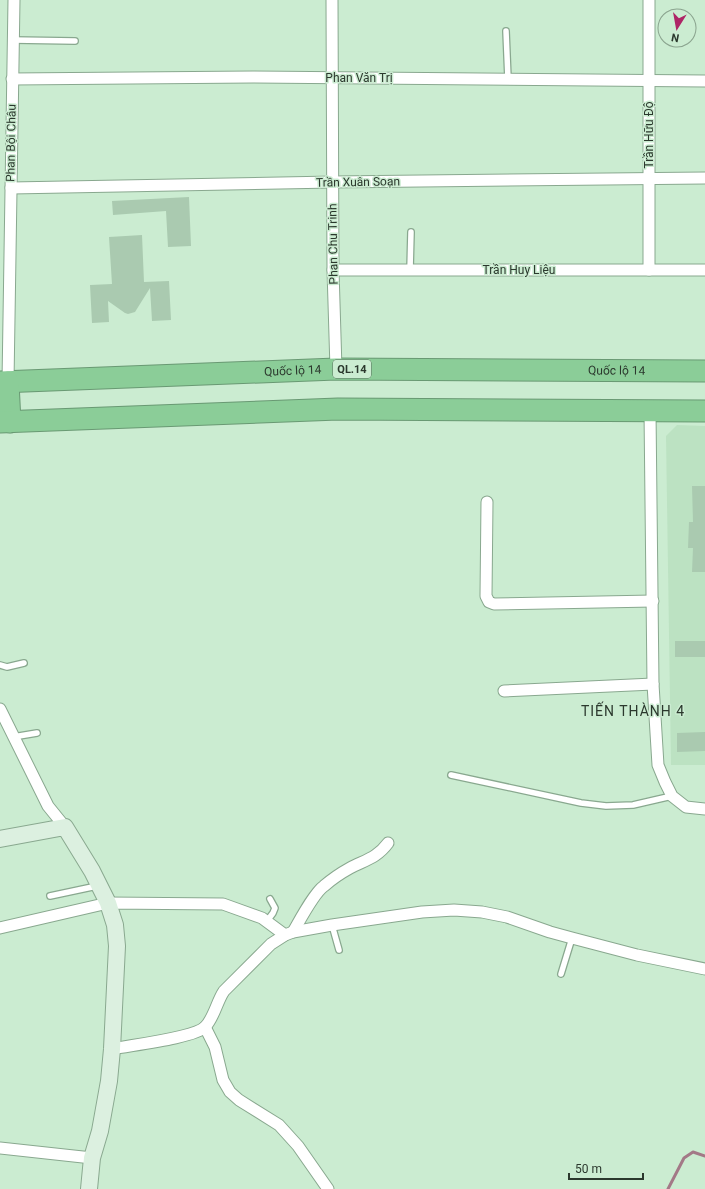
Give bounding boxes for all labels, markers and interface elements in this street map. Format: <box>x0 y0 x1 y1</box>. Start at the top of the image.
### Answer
north arrow <box>657 8 697 48</box>
text: N <box>670 30 680 44</box>
street label: Phan Văn Trị <box>325 71 393 85</box>
street label: Trần Hữu Độ <box>642 101 656 169</box>
street label: Phan Bội Châu <box>3 104 19 182</box>
street label: Trần Xuân Soạn <box>316 174 400 190</box>
street label: Phan Chu Trinh <box>325 203 341 285</box>
street label: Trần Huy Liệu <box>483 263 555 277</box>
road number: QL.14 <box>333 360 371 378</box>
street label: Quốc lộ 14 <box>264 363 322 379</box>
street label: Quốc lộ 14 <box>588 363 646 378</box>
district label: TIẾN THÀNH 4 <box>581 701 685 719</box>
scale bar <box>569 1155 643 1181</box>
text: 50 m <box>575 1162 602 1176</box>

